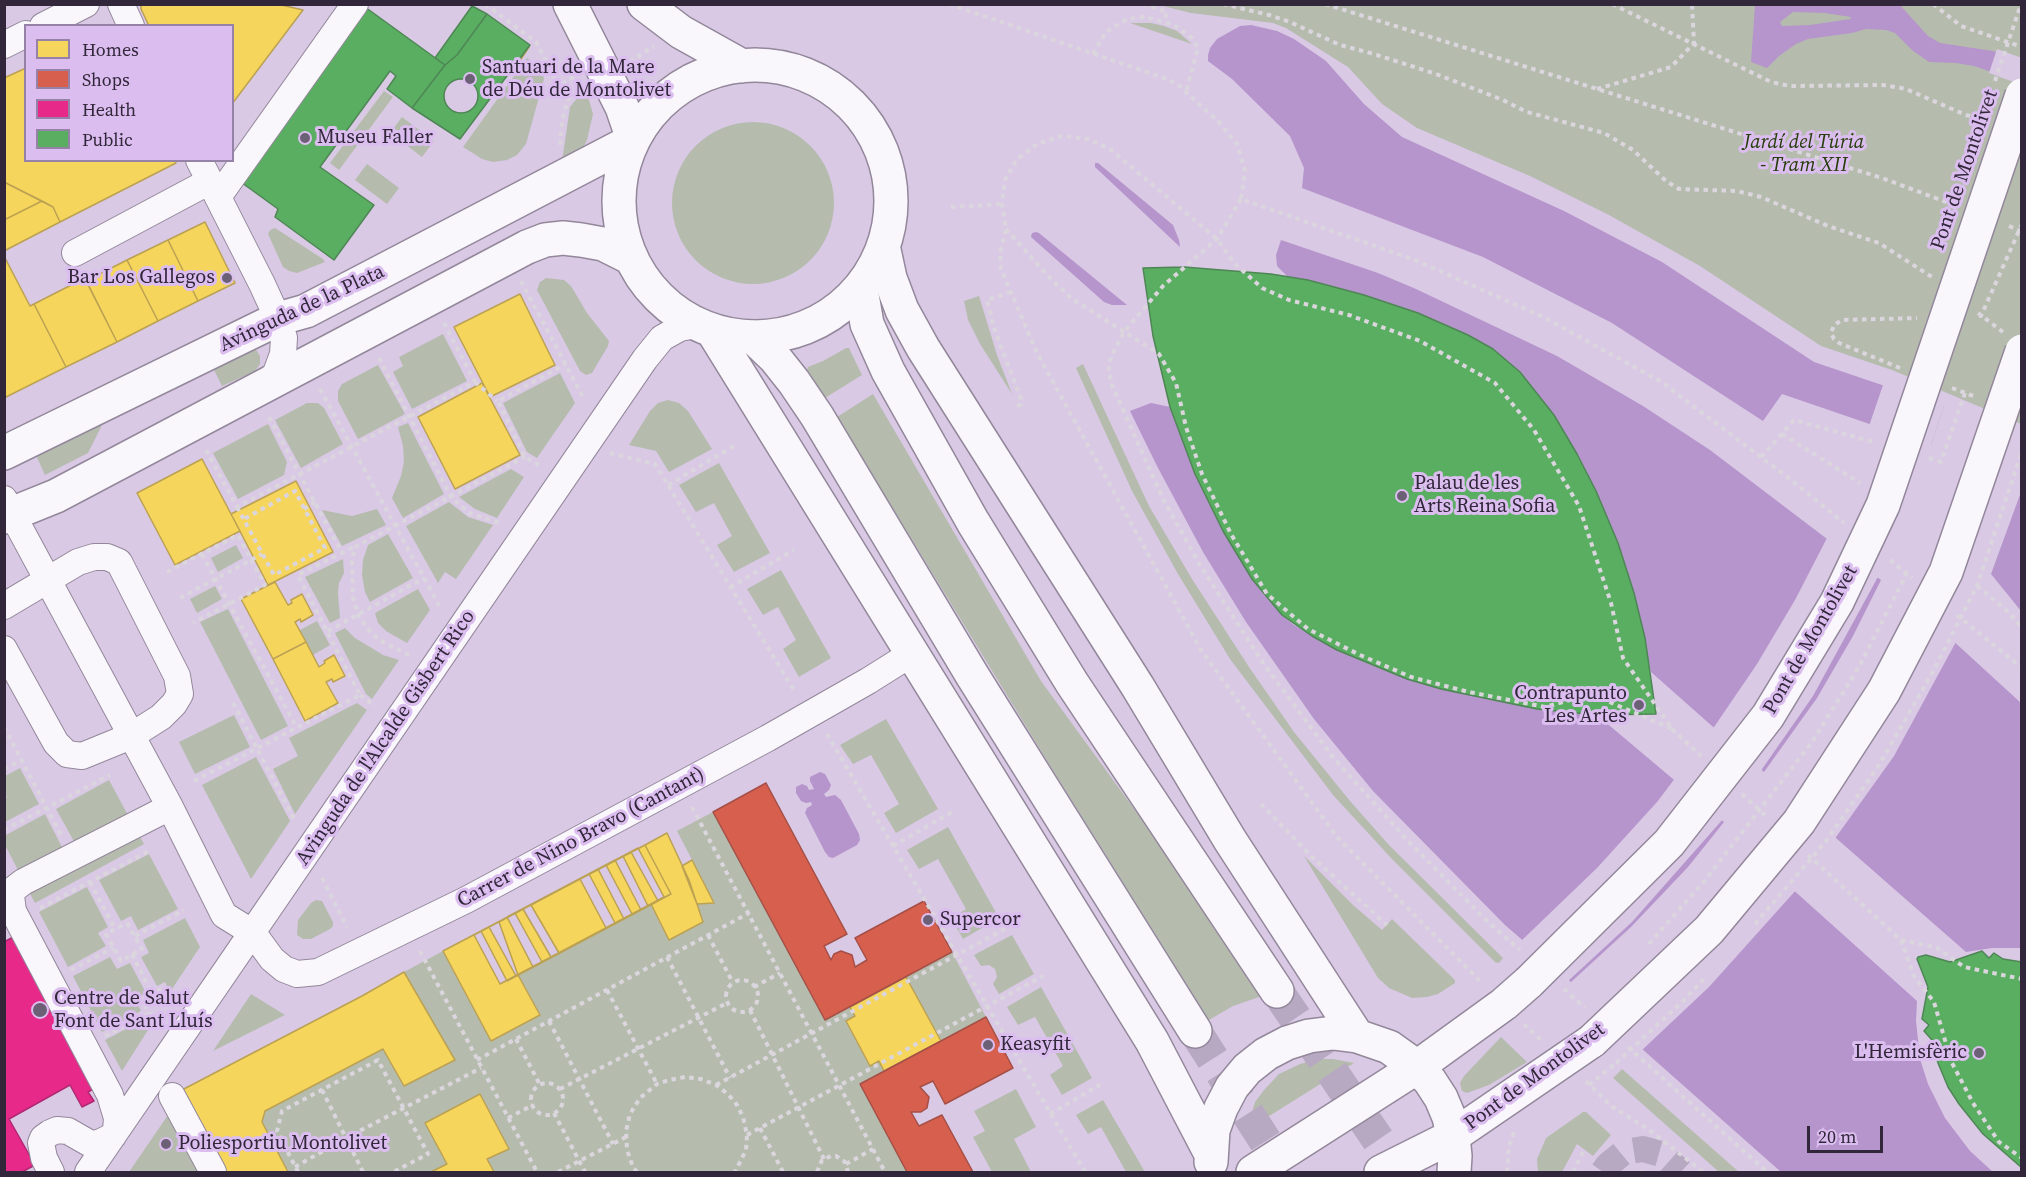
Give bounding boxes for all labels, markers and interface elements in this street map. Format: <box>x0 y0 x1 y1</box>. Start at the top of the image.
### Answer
legend <box>24 24 234 162</box>
text: Homes <box>82 37 139 62</box>
place label: Santuari de la Mare de Déu de Montolivet <box>482 56 671 103</box>
text: Shops <box>82 67 130 92</box>
marker: Santuari de la Mare de Déu de Montolivet <box>463 72 477 86</box>
street label: Pont de Montolivet <box>1926 87 2004 253</box>
text: Health <box>82 97 136 122</box>
place label: Museu Faller <box>317 126 433 150</box>
text: Public <box>82 127 133 152</box>
marker: Museu Faller <box>298 131 312 145</box>
park label: Jardí del Túria - Tram XII <box>1744 131 1864 178</box>
street label: Avinguda de la Plata <box>216 260 388 358</box>
place label: Bar Los Gallegos <box>67 266 215 290</box>
marker: Bar Los Gallegos <box>220 271 234 285</box>
place label: Palau de les Arts Reina Sofia <box>1414 472 1555 519</box>
marker: Palau de les Arts Reina Sofia <box>1395 489 1409 503</box>
street label: Pont de Montolivet <box>1759 561 1863 719</box>
street label: Avinguda de l'Alcalde Gisbert Rico <box>291 606 481 870</box>
place label: Contrapunto Les Artes <box>1514 682 1627 729</box>
marker: Contrapunto Les Artes <box>1632 698 1646 712</box>
street label: Carrer de Nino Bravo (Cantant) <box>453 763 709 913</box>
place label: Supercor <box>940 908 1021 932</box>
marker: Supercor <box>921 913 935 927</box>
place label: Centre de Salut Font de Sant Lluís <box>54 987 213 1034</box>
marker: Centre de Salut Font de Sant Lluís <box>31 1001 49 1019</box>
street label: Pont de Montolivet <box>1460 1018 1610 1136</box>
place label: Keasyfit <box>1000 1033 1071 1057</box>
marker: Keasyfit <box>981 1038 995 1052</box>
place label: L'Hemisfèric <box>1854 1041 1967 1065</box>
marker: L'Hemisfèric <box>1972 1046 1986 1060</box>
scale bar <box>1810 1114 1886 1152</box>
text: 20 m <box>1818 1124 1856 1149</box>
place label: Poliesportiu Montolivet <box>178 1132 387 1156</box>
marker: Poliesportiu Montolivet <box>159 1137 173 1151</box>

